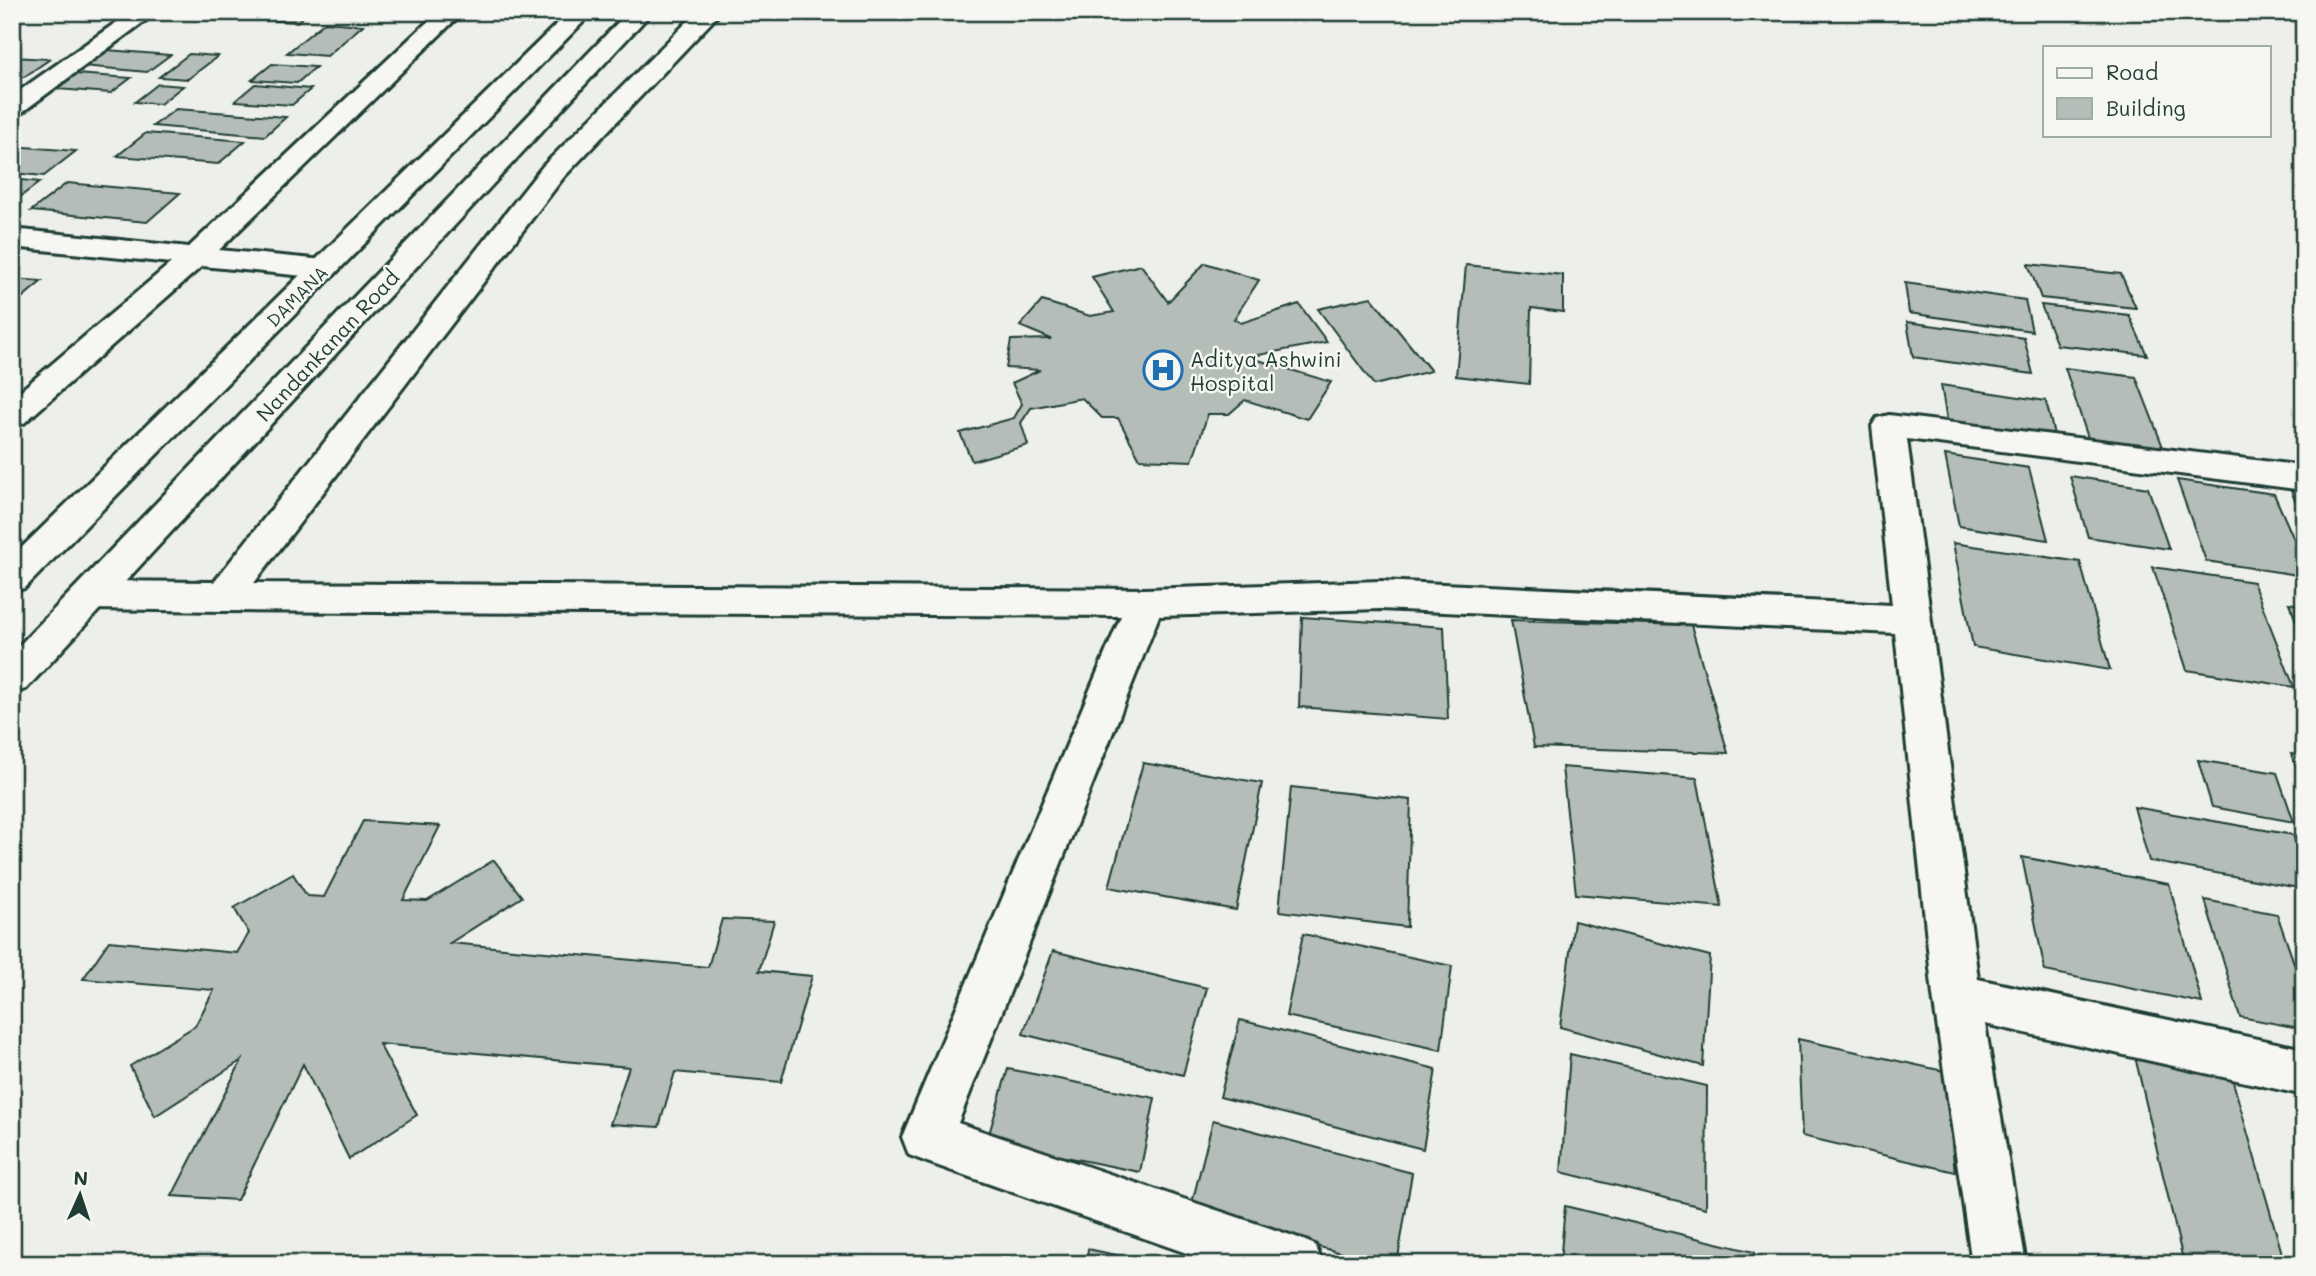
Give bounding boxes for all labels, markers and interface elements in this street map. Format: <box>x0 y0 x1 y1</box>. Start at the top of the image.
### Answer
legend <box>2043 46 2270 136</box>
text: Road <box>2106 58 2158 85</box>
text: Building <box>2106 94 2186 121</box>
street label: DAMANA <box>261 260 333 332</box>
street label: Nandankanan Road <box>250 263 404 427</box>
place label: Aditya Ashwini Hospital <box>1190 345 1342 396</box>
hospital icon: Aditya Ashwini Hospital <box>1142 349 1184 391</box>
north arrow <box>46 1160 116 1230</box>
text: N <box>73 1165 89 1190</box>

